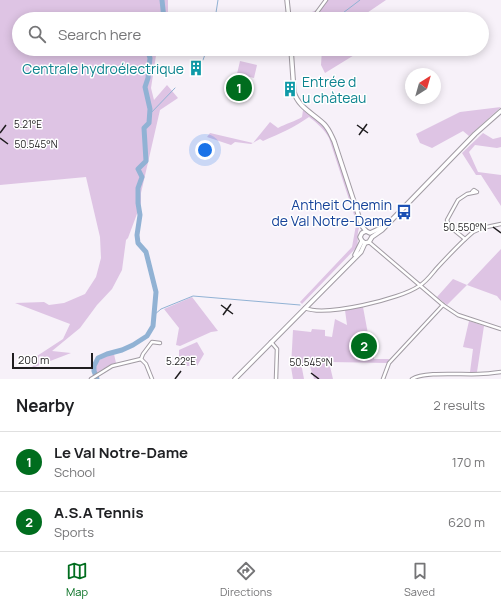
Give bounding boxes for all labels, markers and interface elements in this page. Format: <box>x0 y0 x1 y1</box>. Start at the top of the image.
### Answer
search box <box>12 12 489 56</box>
icon: search <box>26 23 48 45</box>
text: Search here <box>58 24 141 45</box>
place label: Centrale hydroélectrique <box>22 59 184 78</box>
building icon: Centrale hydroélectrique <box>187 59 205 77</box>
north arrow <box>405 68 441 104</box>
place label: Entrée d u chàteau <box>302 72 366 107</box>
pin: 1 <box>226 73 252 103</box>
building icon: Entrée d u chàteau <box>281 80 299 98</box>
text: 5.21°E <box>14 117 42 131</box>
text: 50.545°N <box>14 137 58 151</box>
your location <box>195 140 215 160</box>
place label: Antheit Chemin de Val Notre-Dame <box>271 195 392 230</box>
bus stop icon: Antheit Chemin de Val Notre-Dame <box>395 203 413 221</box>
text: 50.550°N <box>443 220 487 234</box>
pin: 2 <box>351 331 377 361</box>
scale bar <box>12 351 93 370</box>
text: 200 m <box>18 352 49 367</box>
text: 5.22°E <box>166 354 196 368</box>
text: 50.545°N <box>289 355 333 369</box>
text: Nearby <box>16 394 74 417</box>
text: 2 results <box>433 396 485 414</box>
text: Le Val Notre-Dame <box>54 442 188 463</box>
text: 1 <box>26 453 32 471</box>
text: 170 m <box>452 453 485 471</box>
text: School <box>54 463 95 481</box>
text: A.S.A Tennis <box>54 502 144 523</box>
text: 2 <box>25 513 33 531</box>
text: 620 m <box>448 513 485 531</box>
text: Sports <box>54 523 94 541</box>
tab: Map <box>66 560 88 599</box>
tab: Directions <box>220 560 272 599</box>
tab: Saved <box>404 560 435 599</box>

